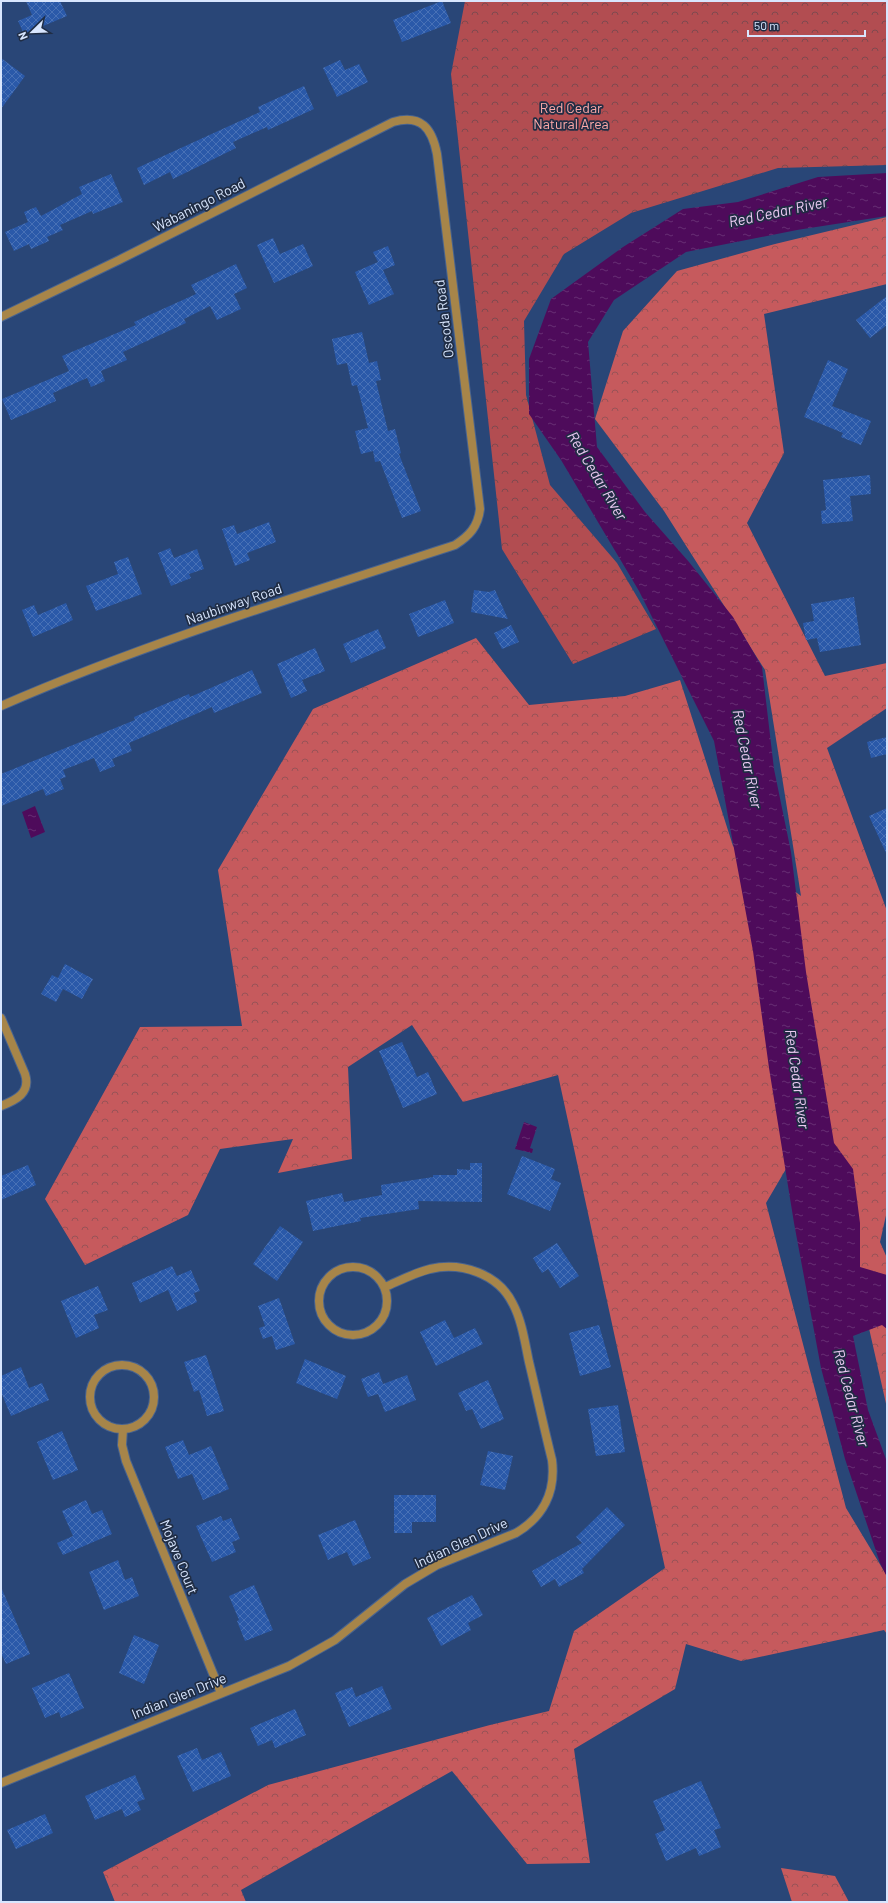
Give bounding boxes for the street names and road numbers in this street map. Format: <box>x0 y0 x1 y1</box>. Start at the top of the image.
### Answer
street label: Wabaningo Road <box>150 174 248 235</box>
street label: Oscoda Road <box>430 279 457 359</box>
street label: Naubinway Road <box>184 579 284 628</box>
street label: Indian Glen Drive <box>412 1514 510 1572</box>
street label: Mojave Court <box>157 1517 202 1597</box>
street label: Indian Glen Drive <box>129 1669 229 1722</box>

